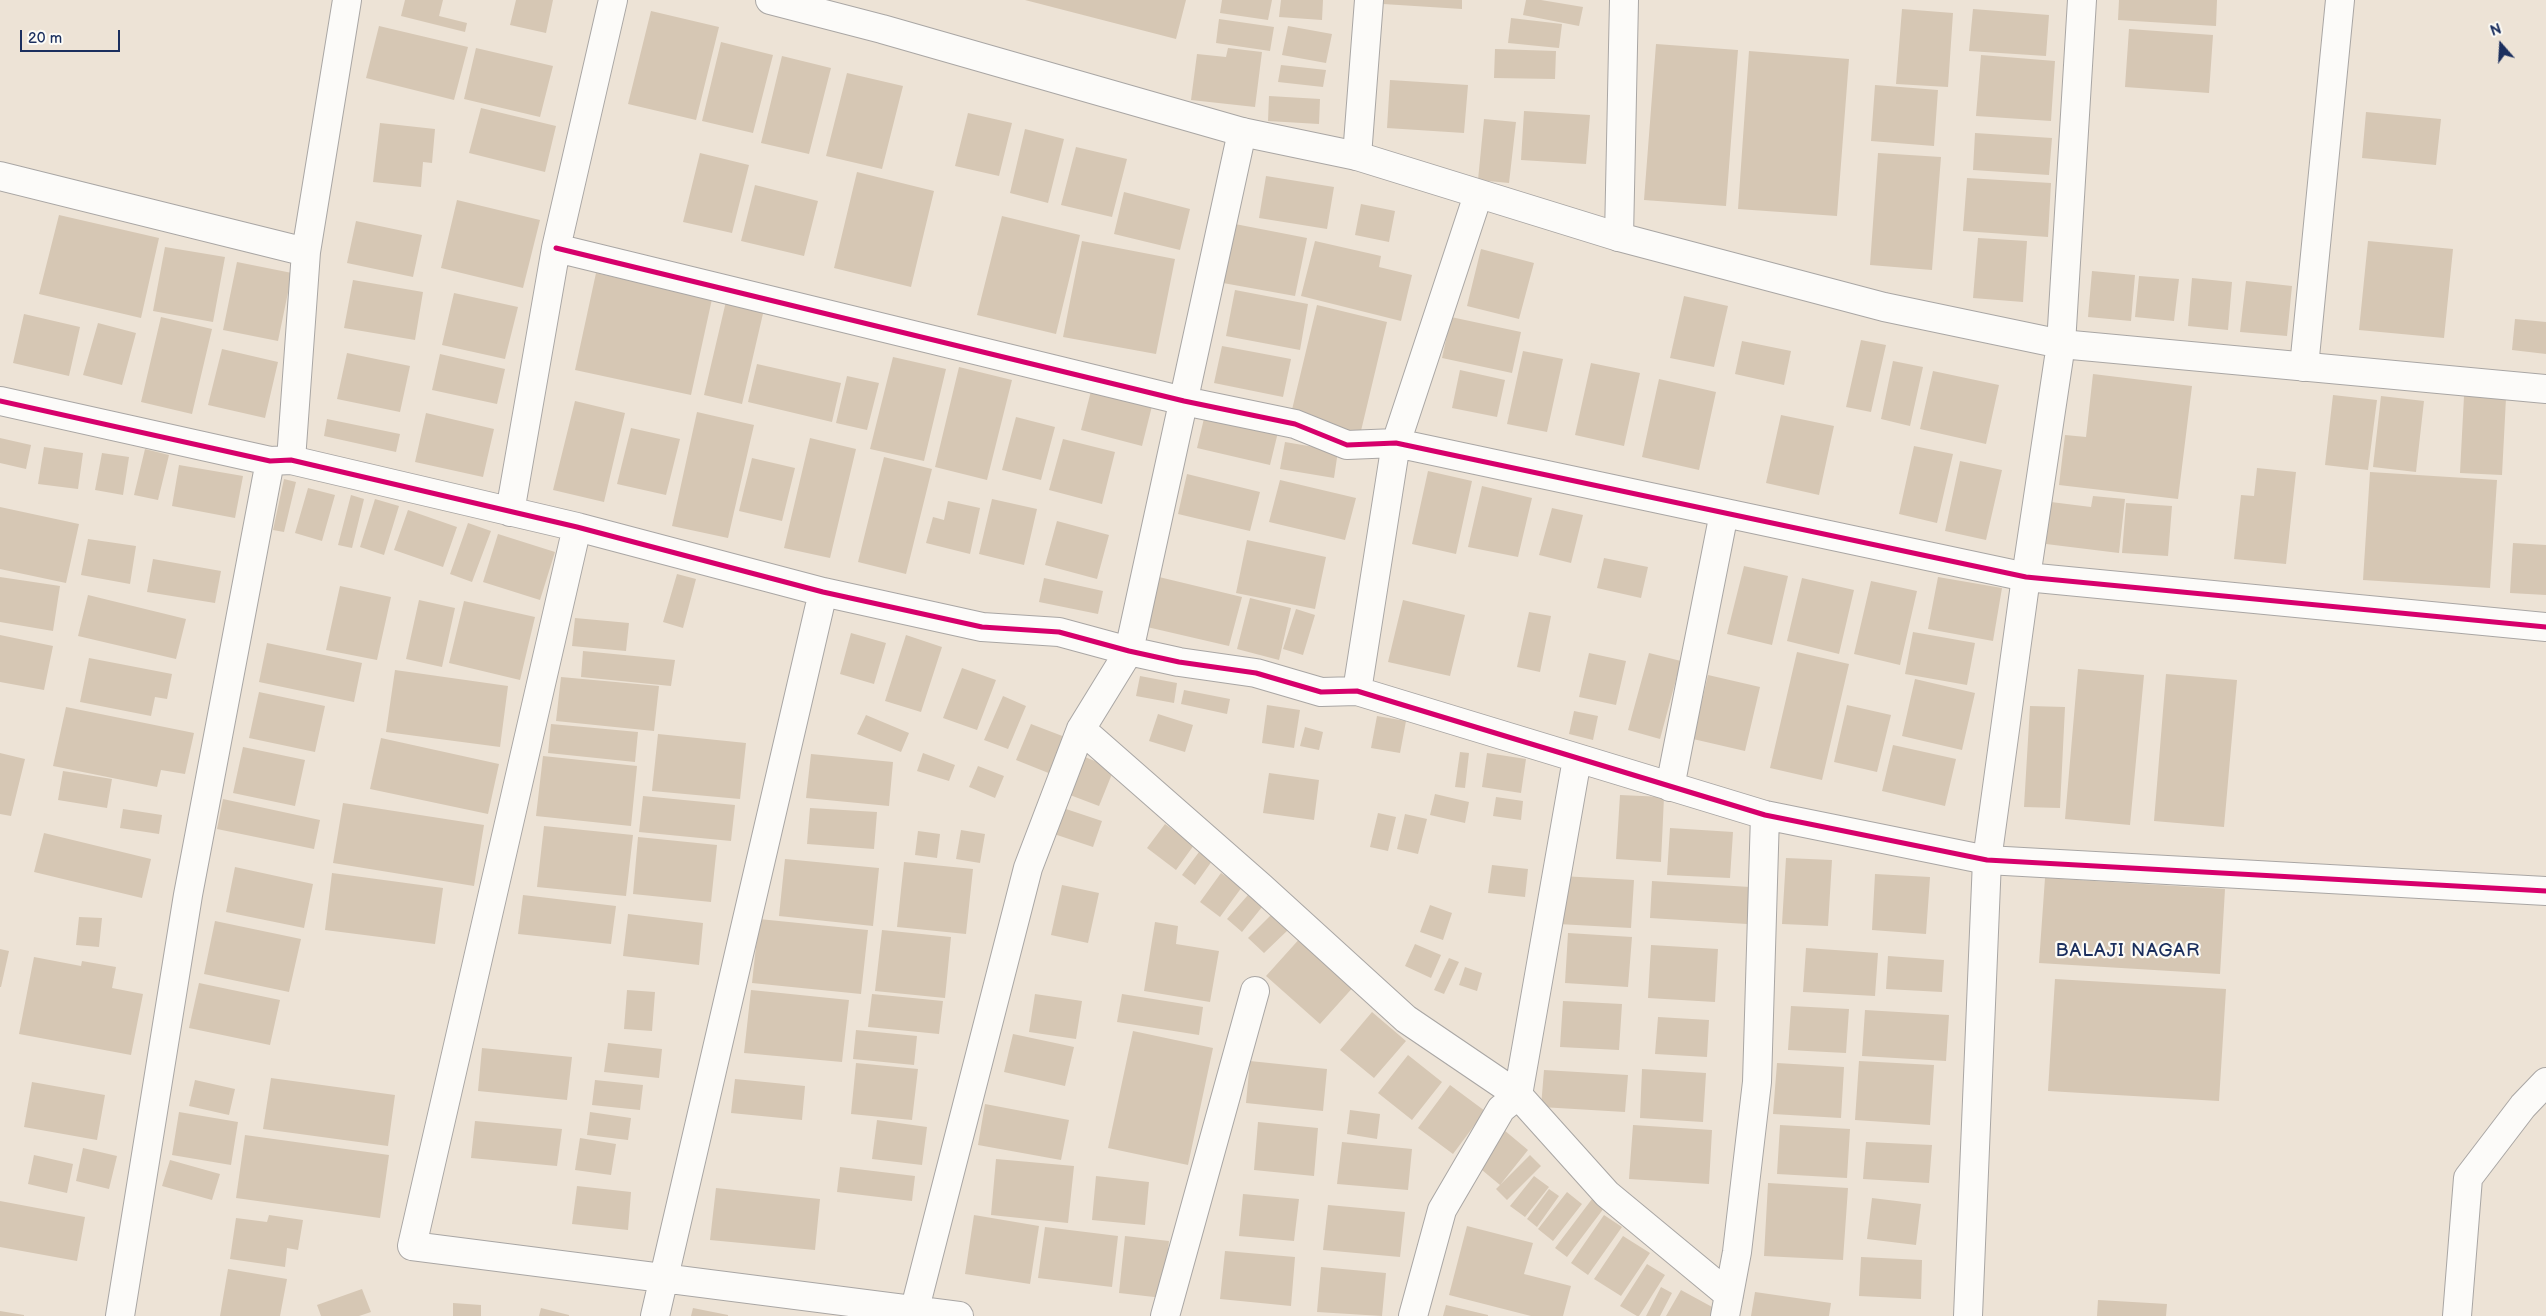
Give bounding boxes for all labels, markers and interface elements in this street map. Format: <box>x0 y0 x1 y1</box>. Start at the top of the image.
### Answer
scale bar <box>22 20 122 52</box>
north arrow <box>2476 20 2526 70</box>
text: N <box>2488 21 2504 40</box>
text: 20 m <box>28 29 62 48</box>
district label: BALAJI NAGAR <box>2054 940 2202 962</box>

